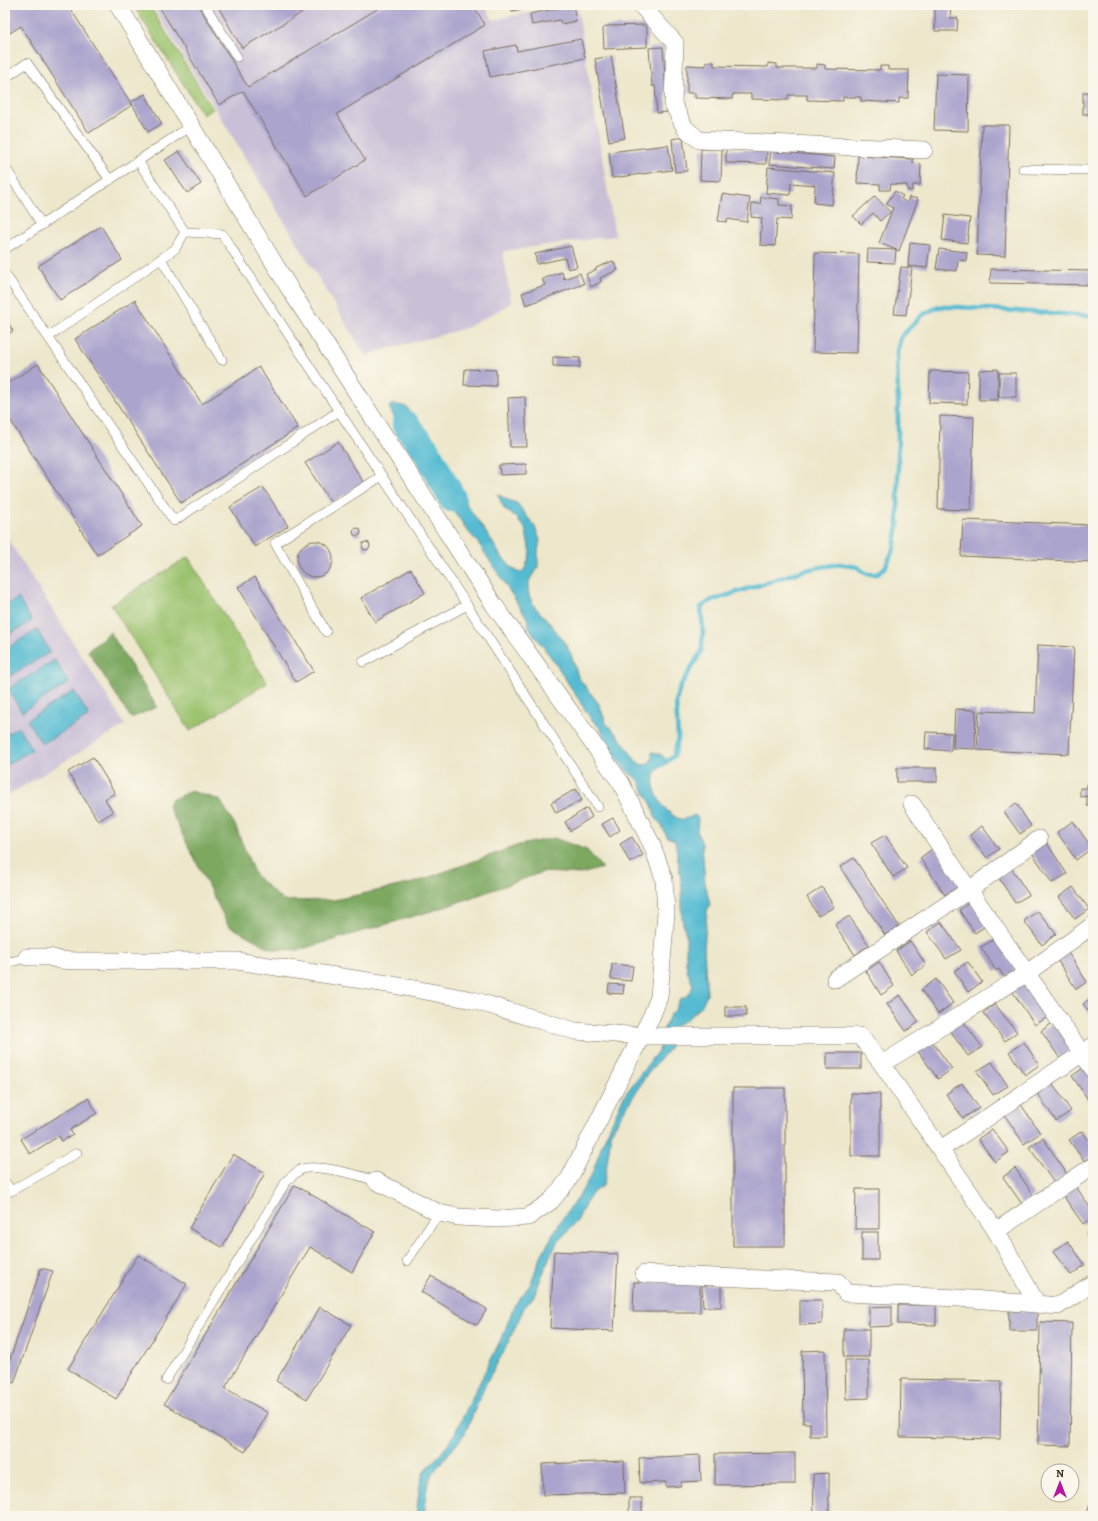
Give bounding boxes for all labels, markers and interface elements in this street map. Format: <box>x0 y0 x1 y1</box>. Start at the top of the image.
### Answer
north arrow <box>1040 1463 1080 1503</box>
text: N <box>1056 1466 1064 1481</box>

